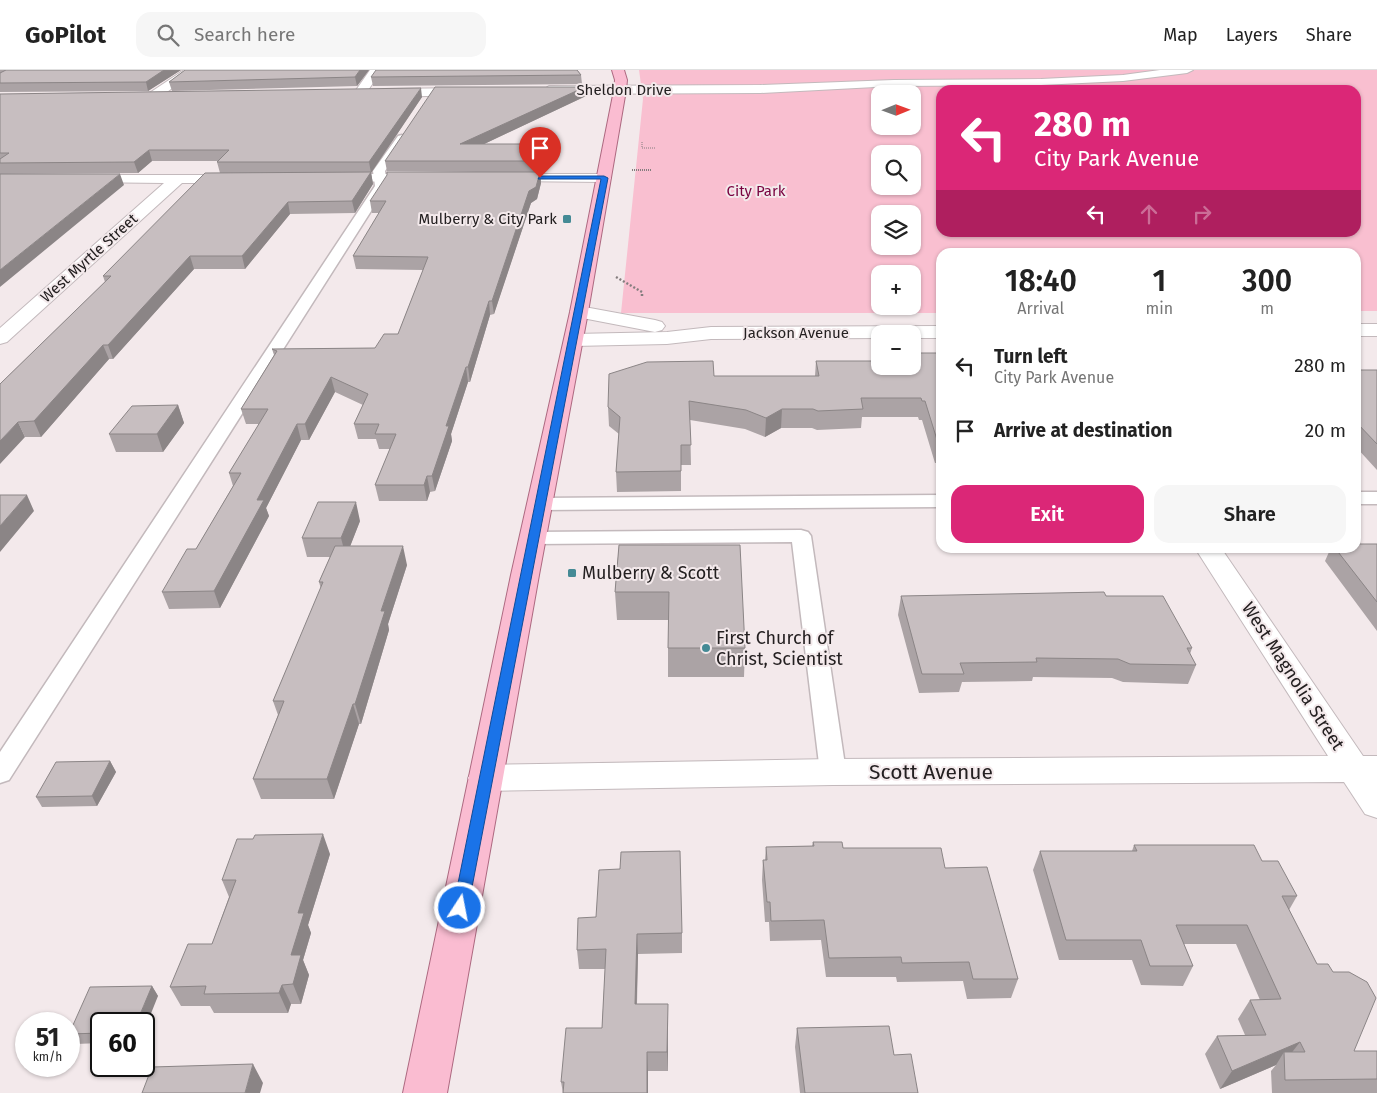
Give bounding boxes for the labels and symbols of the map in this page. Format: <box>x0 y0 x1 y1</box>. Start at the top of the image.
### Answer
street label: Sheldon Drive <box>576 81 672 99</box>
north arrow <box>871 85 921 135</box>
pin <box>519 127 561 178</box>
park label: City Park <box>727 182 786 200</box>
street label: West Myrtle Street <box>37 209 142 306</box>
place label: Mulberry & City Park <box>418 210 557 228</box>
marker: Mulberry & City Park <box>561 213 573 225</box>
street label: Jackson Avenue <box>743 324 849 342</box>
place label: Mulberry & Scott <box>582 562 720 584</box>
marker: Mulberry & Scott <box>566 567 578 579</box>
street label: West Magnolia Street <box>1237 598 1349 755</box>
place label: First Church of Christ, Scientist <box>716 627 843 670</box>
marker: First Church of Christ, Scientist <box>700 642 712 654</box>
street label: Scott Avenue <box>869 759 993 785</box>
position arrow <box>433 881 485 933</box>
speed limit sign: 60 <box>90 1012 155 1077</box>

